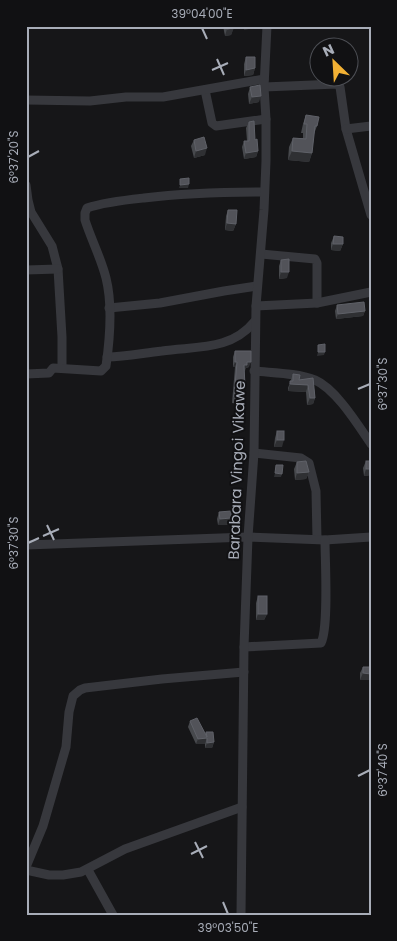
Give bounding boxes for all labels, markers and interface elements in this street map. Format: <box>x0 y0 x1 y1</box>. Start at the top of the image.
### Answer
text: 39°04'00"E <box>171 5 233 22</box>
north arrow <box>310 38 360 88</box>
text: N <box>320 39 338 62</box>
text: 6°37'20"S <box>5 130 22 184</box>
text: 6°37'30"S <box>374 357 391 411</box>
street label: Barabara Vingoi Vikawe <box>223 380 250 560</box>
text: 6°37'30"S <box>5 516 22 570</box>
text: 6°37'40"S <box>374 743 391 797</box>
text: 39°03'50"E <box>198 919 258 936</box>

